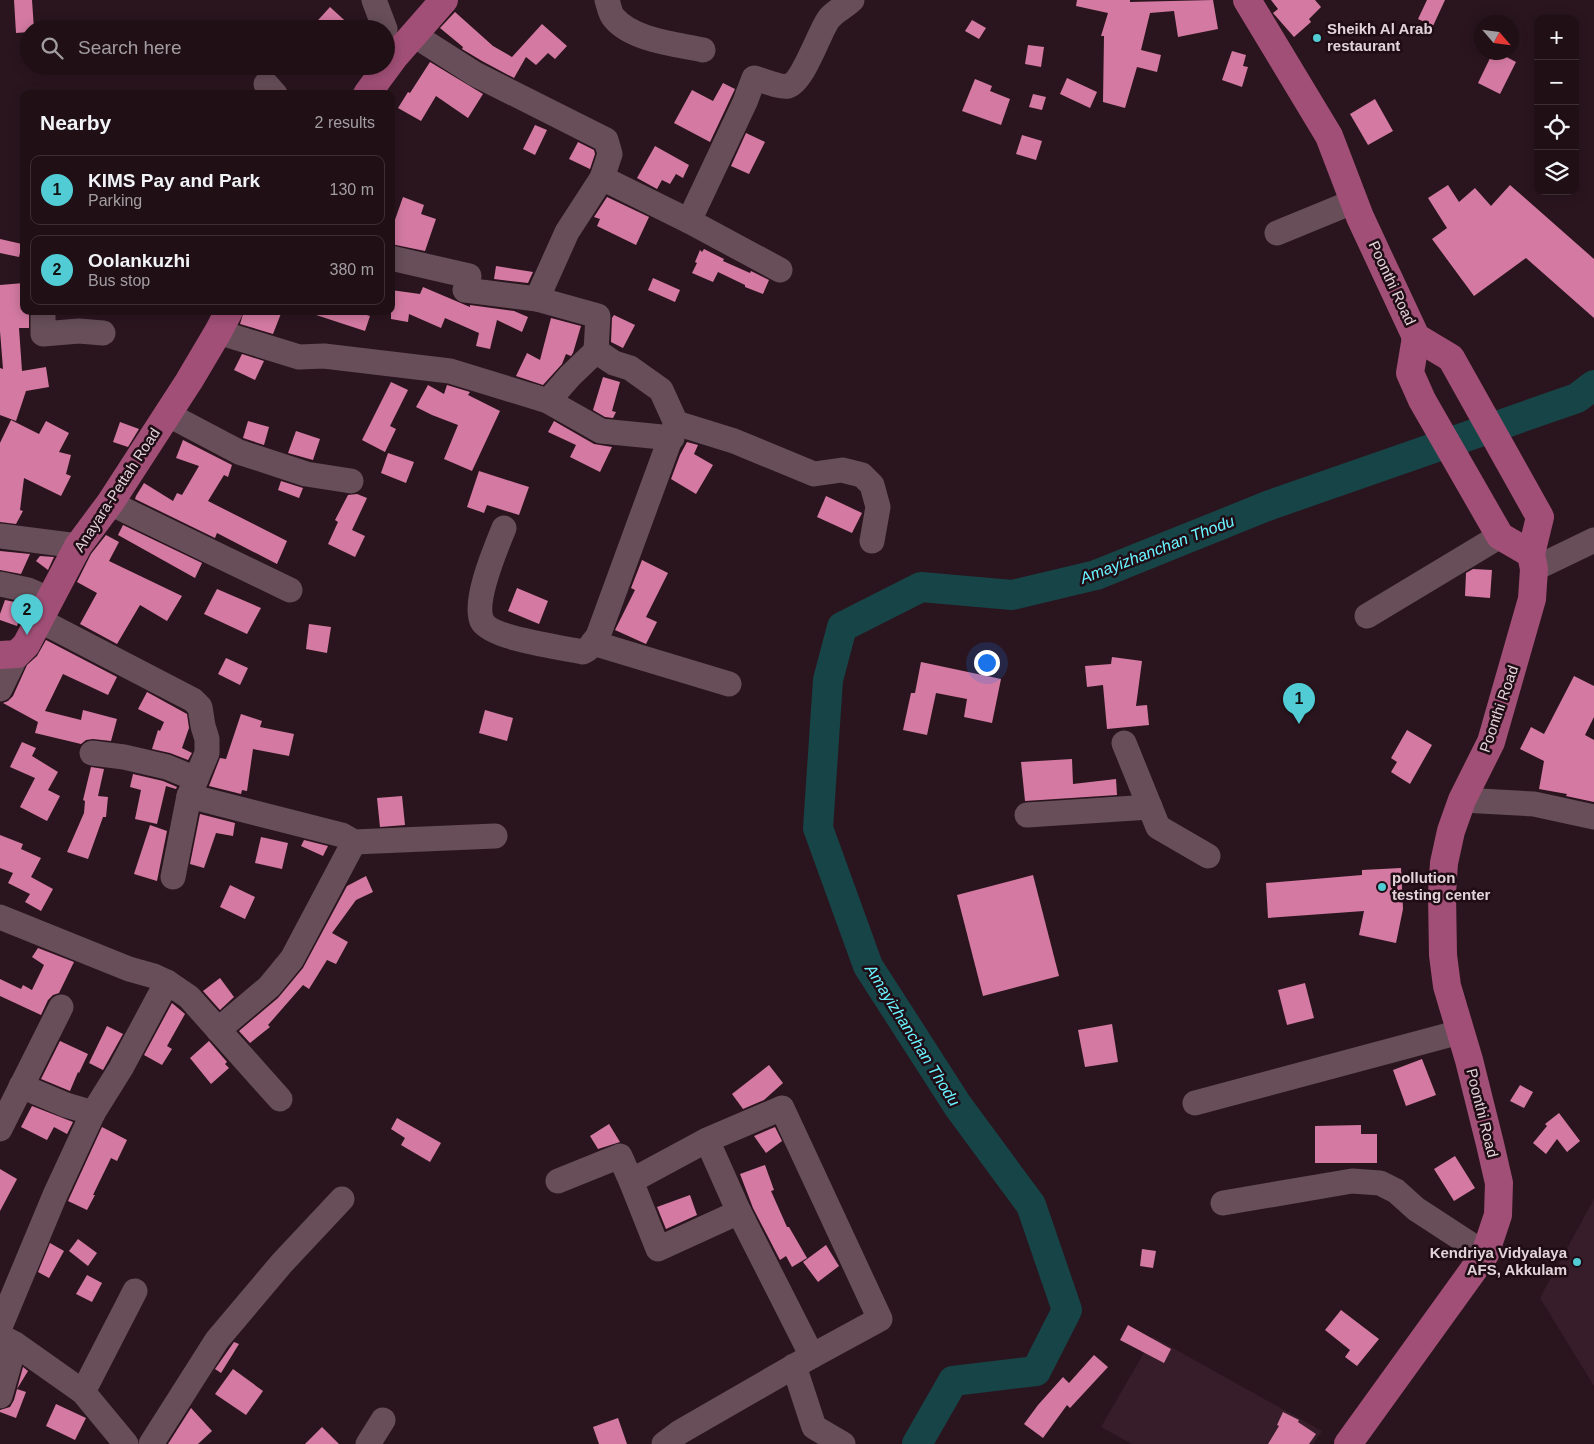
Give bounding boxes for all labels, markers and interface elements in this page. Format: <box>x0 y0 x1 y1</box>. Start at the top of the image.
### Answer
north arrow <box>1474 15 1519 60</box>
map controls <box>1534 15 1579 195</box>
button: + <box>1534 15 1579 60</box>
search box <box>20 20 395 75</box>
place label: Sheikh Al Arab restaurant <box>1327 20 1433 54</box>
marker: Sheikh Al Arab restaurant <box>1311 32 1323 44</box>
icon: search <box>38 34 66 62</box>
text: Search here <box>78 37 182 58</box>
button: − <box>1534 60 1579 105</box>
button: locate <box>1534 105 1579 150</box>
text: Nearby <box>40 111 111 134</box>
text: 2 results <box>315 114 375 131</box>
button: layers <box>1534 150 1579 195</box>
text: KIMS Pay and Park <box>88 170 260 191</box>
text: 1 <box>53 181 61 198</box>
text: 130 m <box>330 181 374 198</box>
text: Parking <box>88 192 142 209</box>
street label: Poonthi Road <box>1366 238 1419 328</box>
text: Oolankuzhi <box>88 250 190 271</box>
text: 2 <box>53 261 61 278</box>
text: 380 m <box>330 261 374 278</box>
text: Bus stop <box>88 272 150 289</box>
street label: Anayara-Pettah Road <box>70 425 163 555</box>
water label: Amayizhanchan Thodu <box>1077 512 1237 587</box>
pin: 2 <box>11 594 43 635</box>
your location <box>974 650 1000 676</box>
street label: Poonthi Road <box>1476 663 1521 755</box>
pin: 1 <box>1283 683 1315 724</box>
place label: pollution testing center <box>1392 869 1491 903</box>
marker: pollution testing center <box>1376 881 1388 893</box>
water label: Amayizhanchan Thodu <box>861 961 963 1109</box>
street label: Poonthi Road <box>1463 1067 1502 1159</box>
place label: Kendriya Vidyalaya AFS, Akkulam <box>1430 1244 1568 1278</box>
marker: Kendriya Vidyalaya AFS, Akkulam <box>1571 1256 1583 1268</box>

